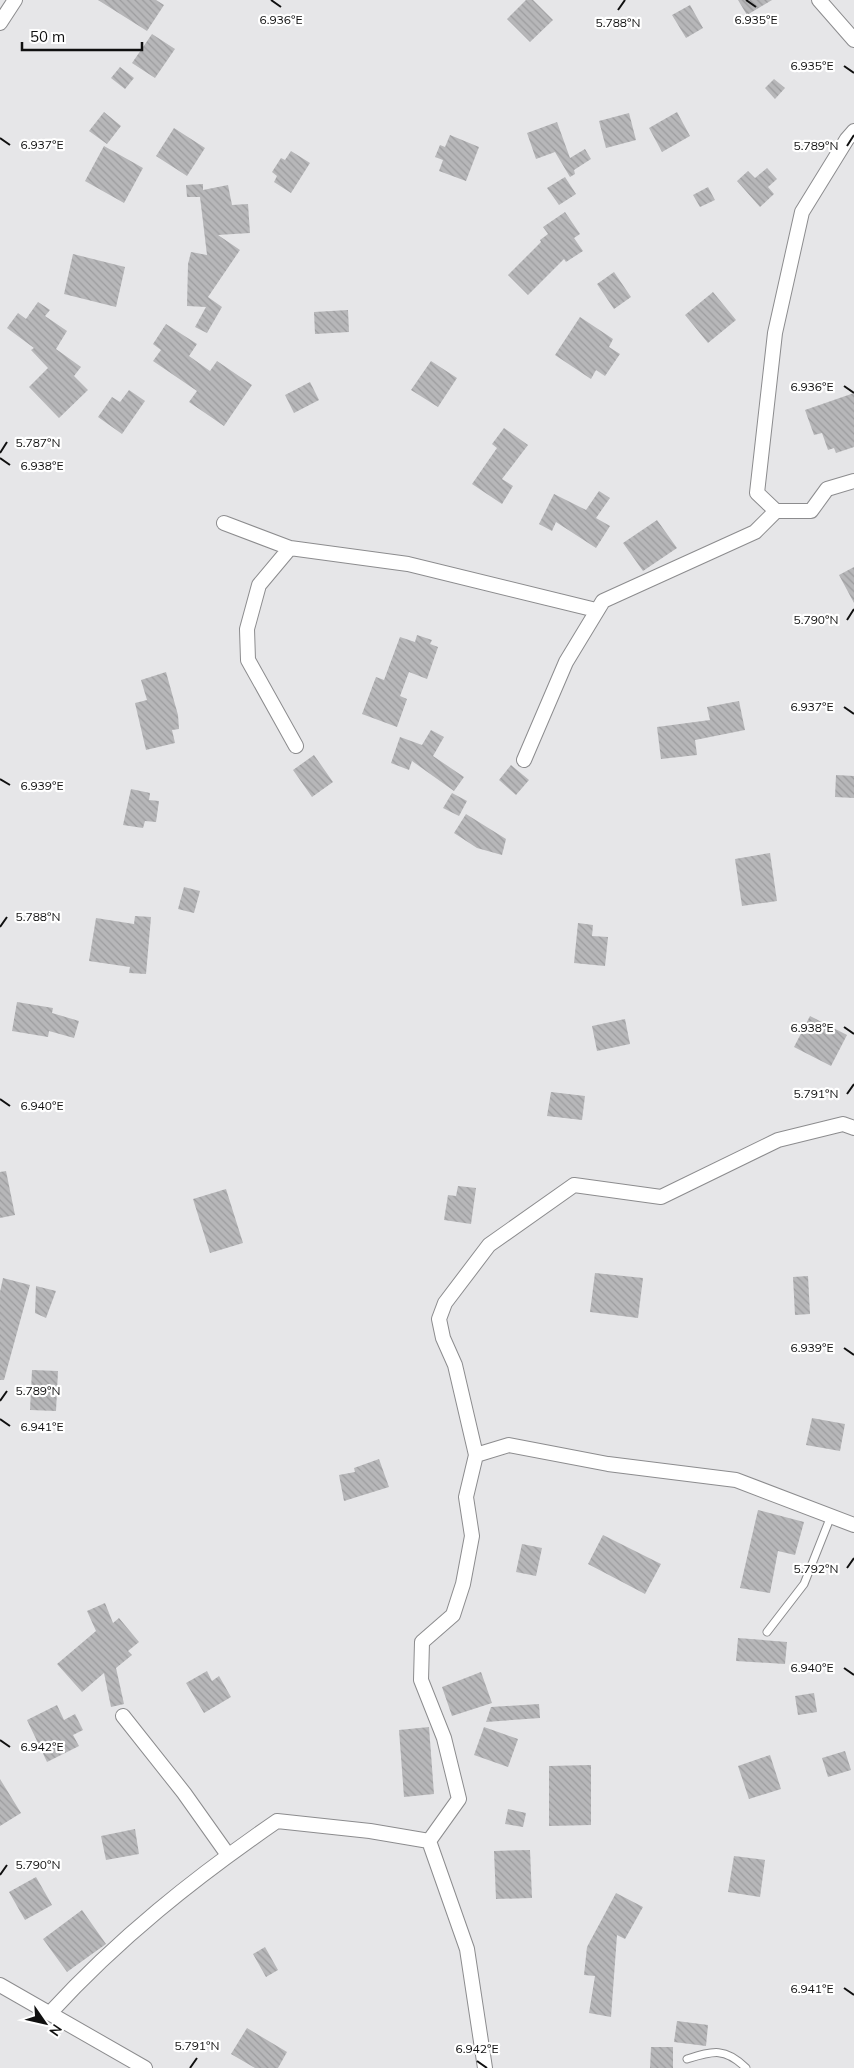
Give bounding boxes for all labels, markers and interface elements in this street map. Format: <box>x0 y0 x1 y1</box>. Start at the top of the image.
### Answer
text: 6.936°E <box>259 12 303 27</box>
text: 6.935°E <box>734 12 778 27</box>
text: 5.788°N <box>596 15 640 30</box>
scale bar <box>22 20 142 52</box>
text: 50 m <box>30 27 65 46</box>
text: 6.935°E <box>790 58 834 73</box>
text: 6.937°E <box>20 137 64 152</box>
text: 5.789°N <box>794 138 838 153</box>
text: 6.936°E <box>790 379 834 394</box>
text: 5.787°N <box>16 435 60 450</box>
text: 6.938°E <box>20 458 64 473</box>
text: 5.790°N <box>794 612 838 627</box>
text: 6.937°E <box>790 699 834 714</box>
text: 6.939°E <box>20 778 64 793</box>
text: 5.788°N <box>16 909 60 924</box>
text: 6.938°E <box>790 1020 834 1035</box>
text: 5.791°N <box>794 1086 838 1101</box>
text: 6.940°E <box>20 1098 64 1113</box>
text: 6.939°E <box>790 1340 834 1355</box>
text: 5.789°N <box>16 1383 60 1398</box>
text: 6.941°E <box>20 1419 64 1434</box>
text: 5.792°N <box>794 1561 838 1576</box>
text: 6.940°E <box>790 1660 834 1675</box>
text: 6.942°E <box>20 1739 64 1754</box>
text: 5.790°N <box>16 1857 60 1872</box>
text: 6.941°E <box>790 1981 834 1996</box>
north arrow <box>20 1998 70 2048</box>
text: N <box>45 2021 66 2040</box>
text: 5.791°N <box>175 2038 219 2053</box>
text: 6.942°E <box>455 2041 499 2056</box>

